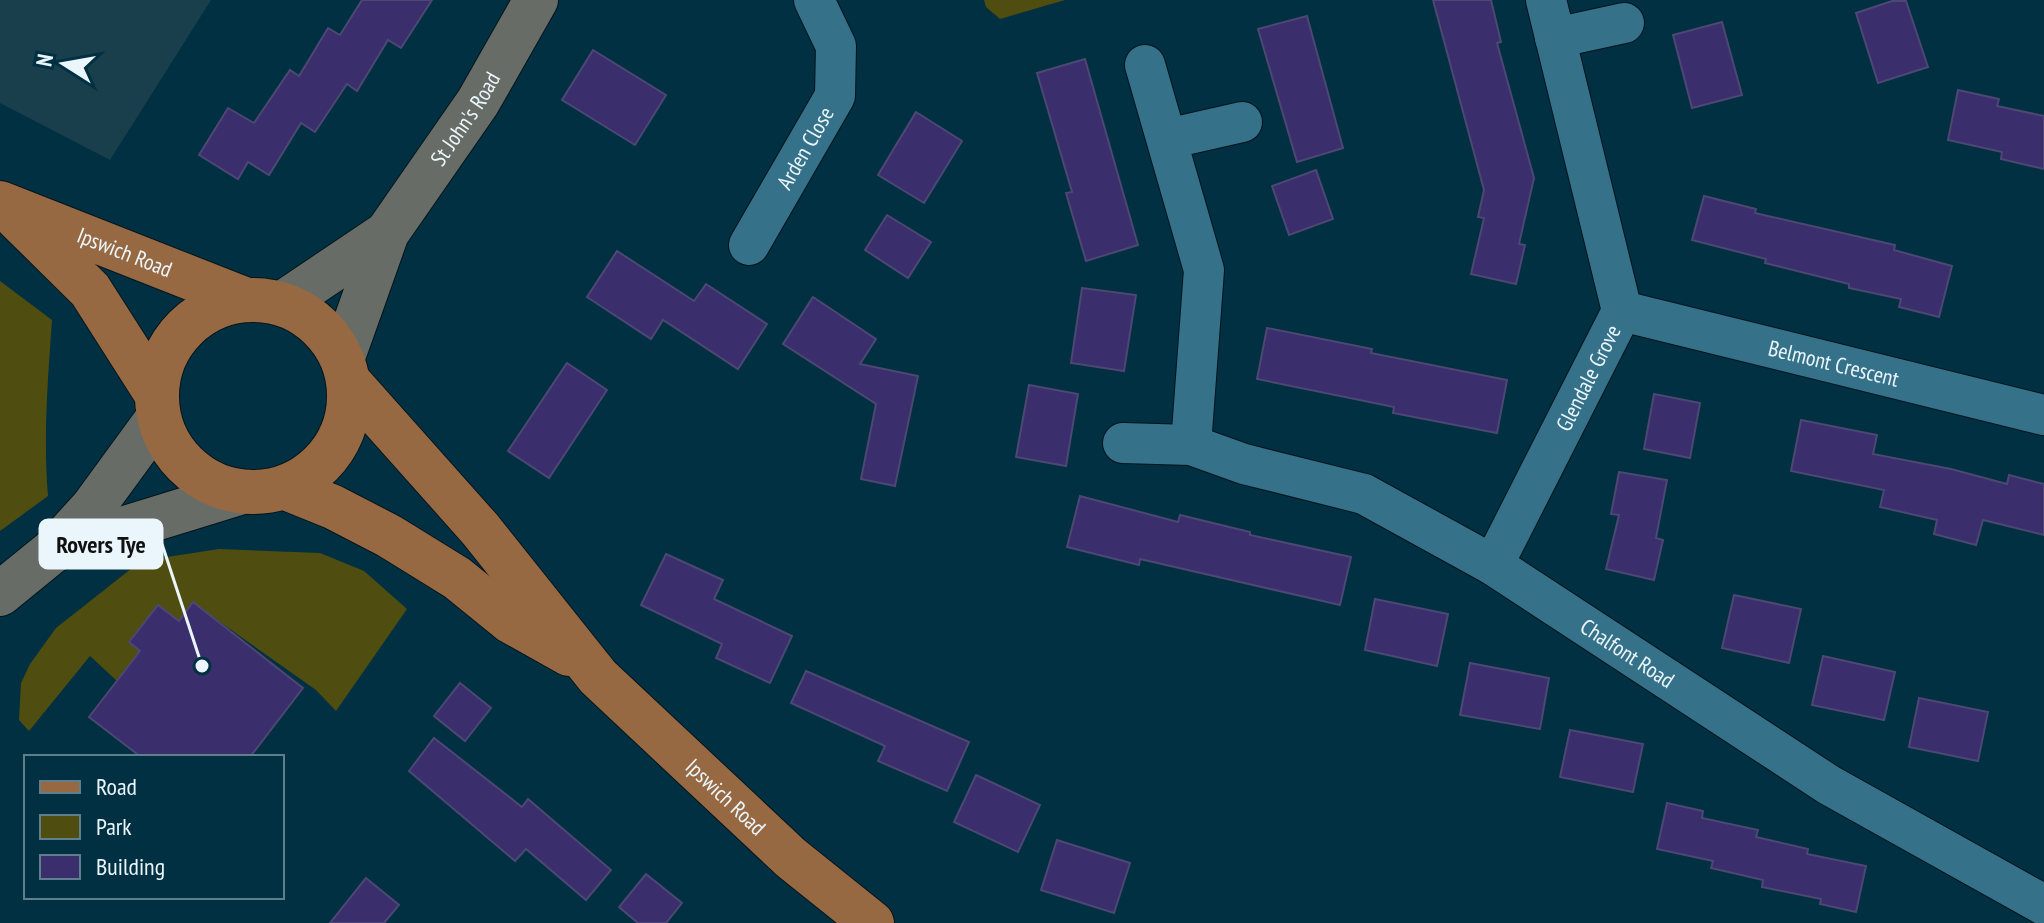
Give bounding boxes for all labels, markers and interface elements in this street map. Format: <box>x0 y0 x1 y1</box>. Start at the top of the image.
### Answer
north arrow <box>24 24 104 104</box>
text: N <box>29 52 59 69</box>
street label: St John's Road <box>424 67 506 171</box>
street label: Arden Close <box>770 102 840 194</box>
street label: Ipswich Road <box>73 221 176 283</box>
street label: Glendale Grove <box>1549 320 1627 436</box>
street label: Belmont Crescent <box>1765 334 1902 393</box>
callout: Rovers Tye <box>40 520 162 568</box>
text: Rovers Tye <box>56 529 146 560</box>
street label: Chalfont Road <box>1575 612 1680 694</box>
street label: Ipswich Road <box>680 753 772 841</box>
legend <box>24 755 284 899</box>
text: Road <box>96 771 137 802</box>
text: Park <box>96 811 132 842</box>
text: Building <box>96 851 165 882</box>

